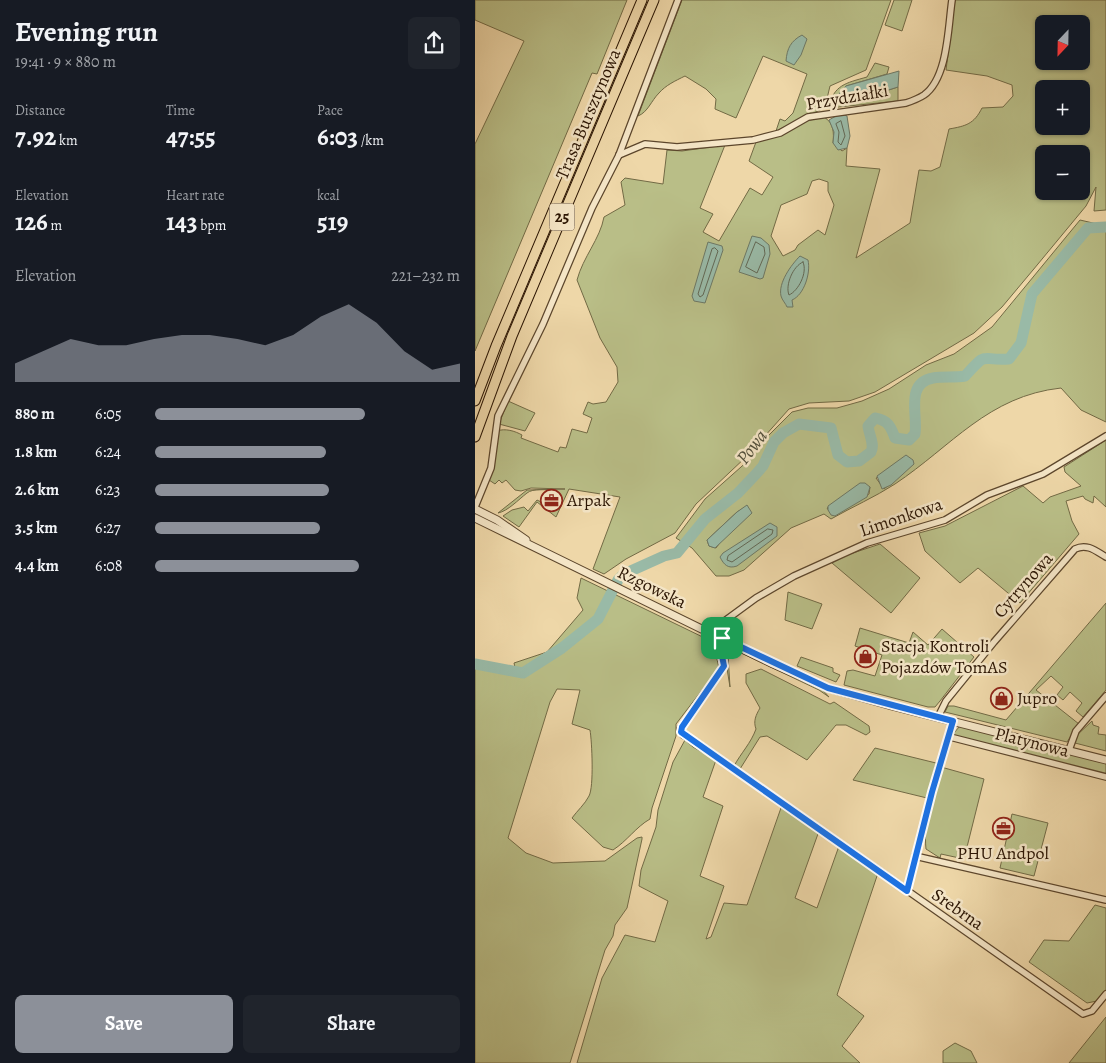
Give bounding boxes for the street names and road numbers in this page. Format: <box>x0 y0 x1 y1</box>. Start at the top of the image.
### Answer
street label: Trasa Bursztynowa <box>550 44 627 183</box>
street label: Przydziałki <box>804 78 890 116</box>
road number: 25 <box>549 203 575 230</box>
street label: Limonkowa <box>856 491 946 542</box>
street label: Cytrynowa <box>988 547 1059 623</box>
street label: Rzgowska <box>614 560 691 614</box>
street label: Platynowa <box>992 721 1072 763</box>
street label: Srebrna <box>927 882 989 936</box>

